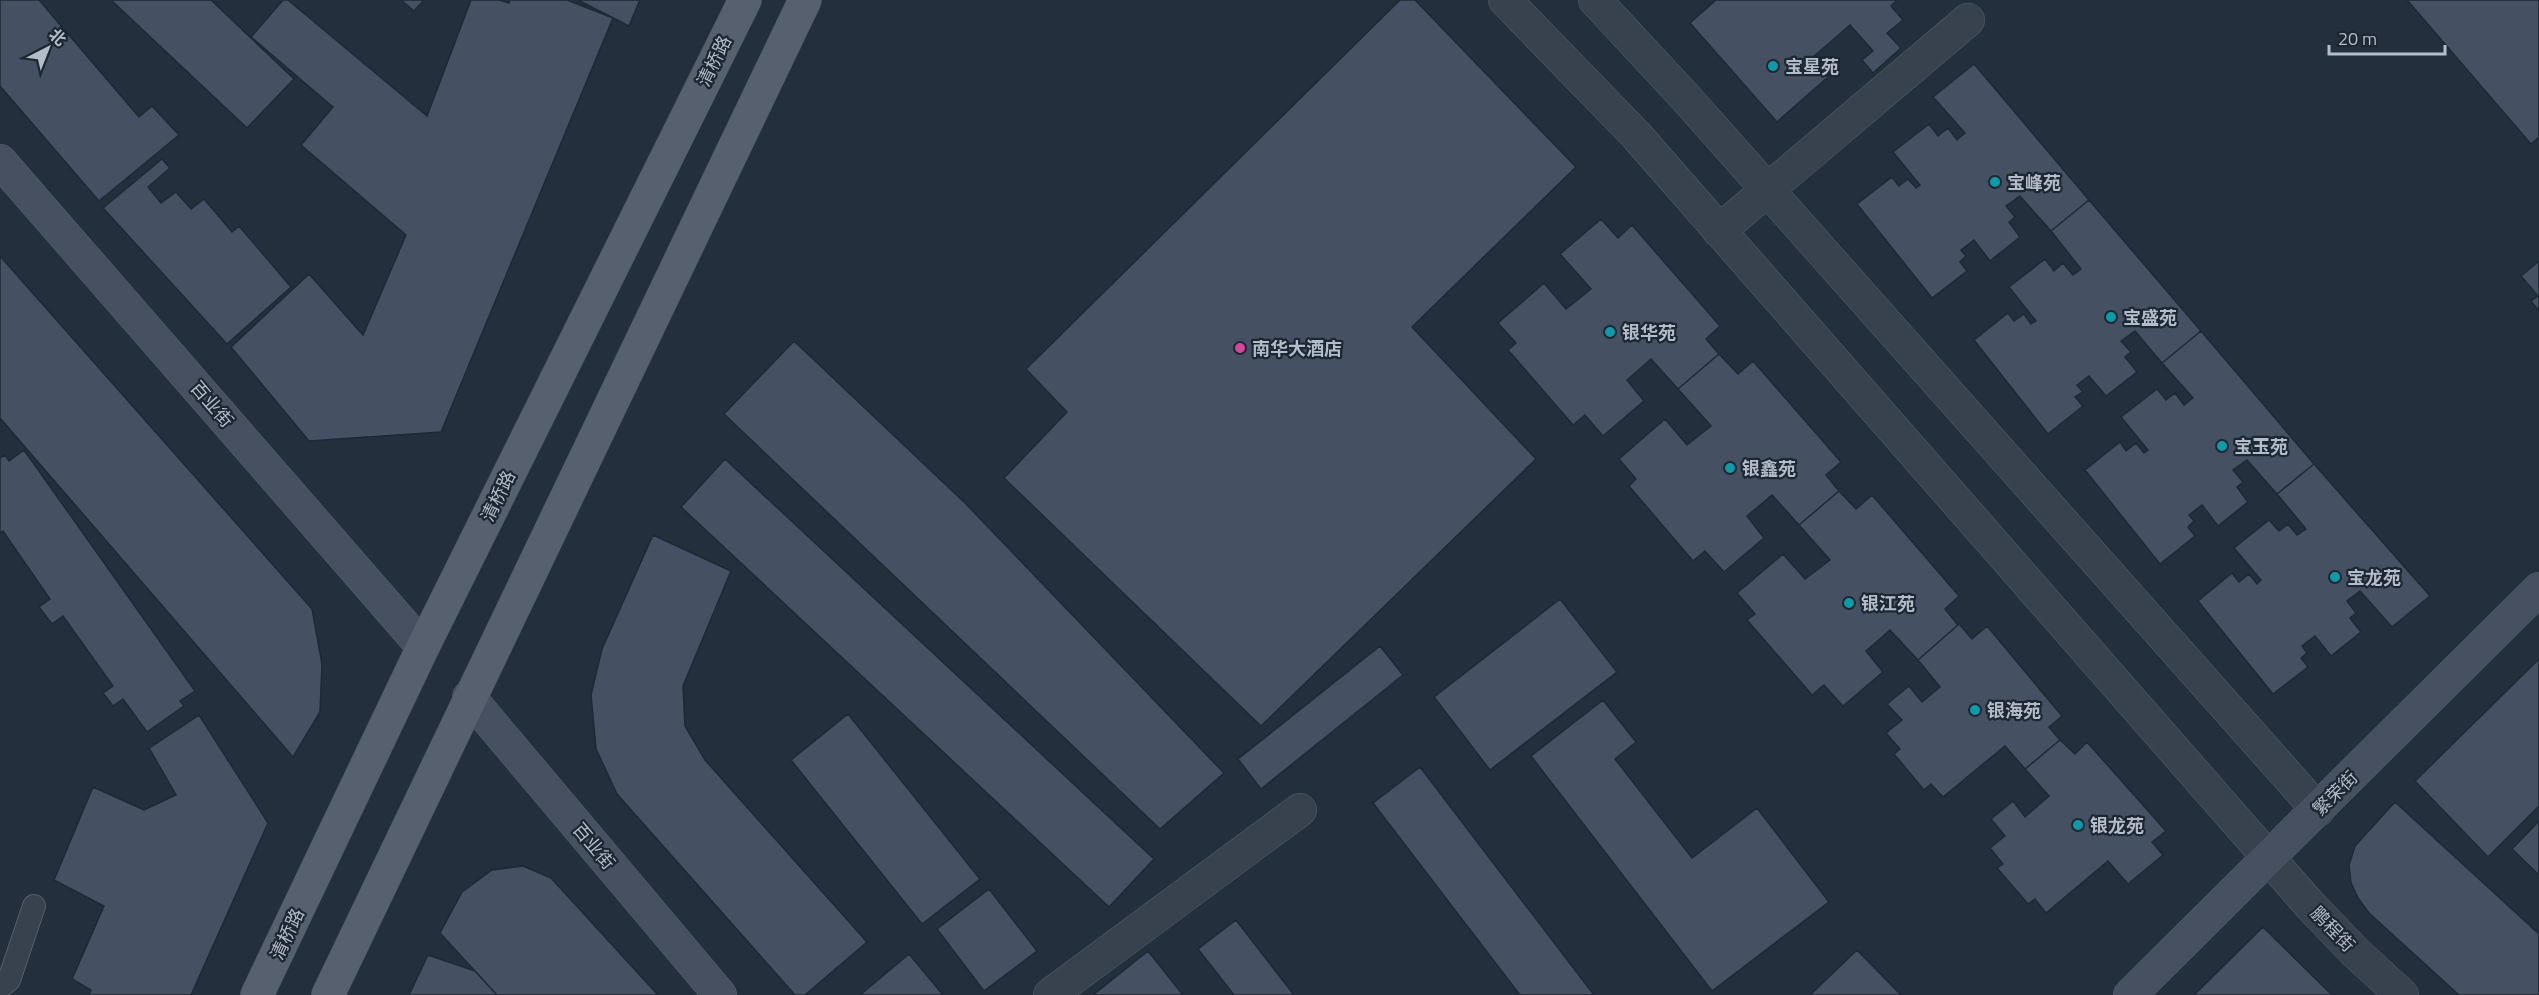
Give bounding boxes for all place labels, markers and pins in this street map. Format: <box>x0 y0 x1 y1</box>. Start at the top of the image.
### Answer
place label: 宝星苑 <box>1785 53 1839 80</box>
marker: 宝星苑 <box>1766 59 1780 73</box>
place label: 宝峰苑 <box>2007 169 2061 196</box>
marker: 宝峰苑 <box>1988 175 2002 189</box>
place label: 宝盛苑 <box>2123 304 2177 331</box>
marker: 宝盛苑 <box>2104 310 2118 324</box>
place label: 银华苑 <box>1622 319 1676 346</box>
marker: 银华苑 <box>1603 325 1617 339</box>
place label: 南华大酒店 <box>1252 335 1342 362</box>
marker: 南华大酒店 <box>1233 341 1247 355</box>
place label: 宝玉苑 <box>2234 433 2288 460</box>
marker: 宝玉苑 <box>2215 439 2229 453</box>
place label: 银鑫苑 <box>1742 455 1796 482</box>
marker: 银鑫苑 <box>1723 461 1737 475</box>
place label: 宝龙苑 <box>2347 564 2401 591</box>
marker: 宝龙苑 <box>2328 570 2342 584</box>
place label: 银江苑 <box>1861 590 1915 617</box>
marker: 银江苑 <box>1842 596 1856 610</box>
place label: 银海苑 <box>1987 697 2041 724</box>
marker: 银海苑 <box>1968 703 1982 717</box>
place label: 银龙苑 <box>2090 812 2144 839</box>
marker: 银龙苑 <box>2071 818 2085 832</box>

